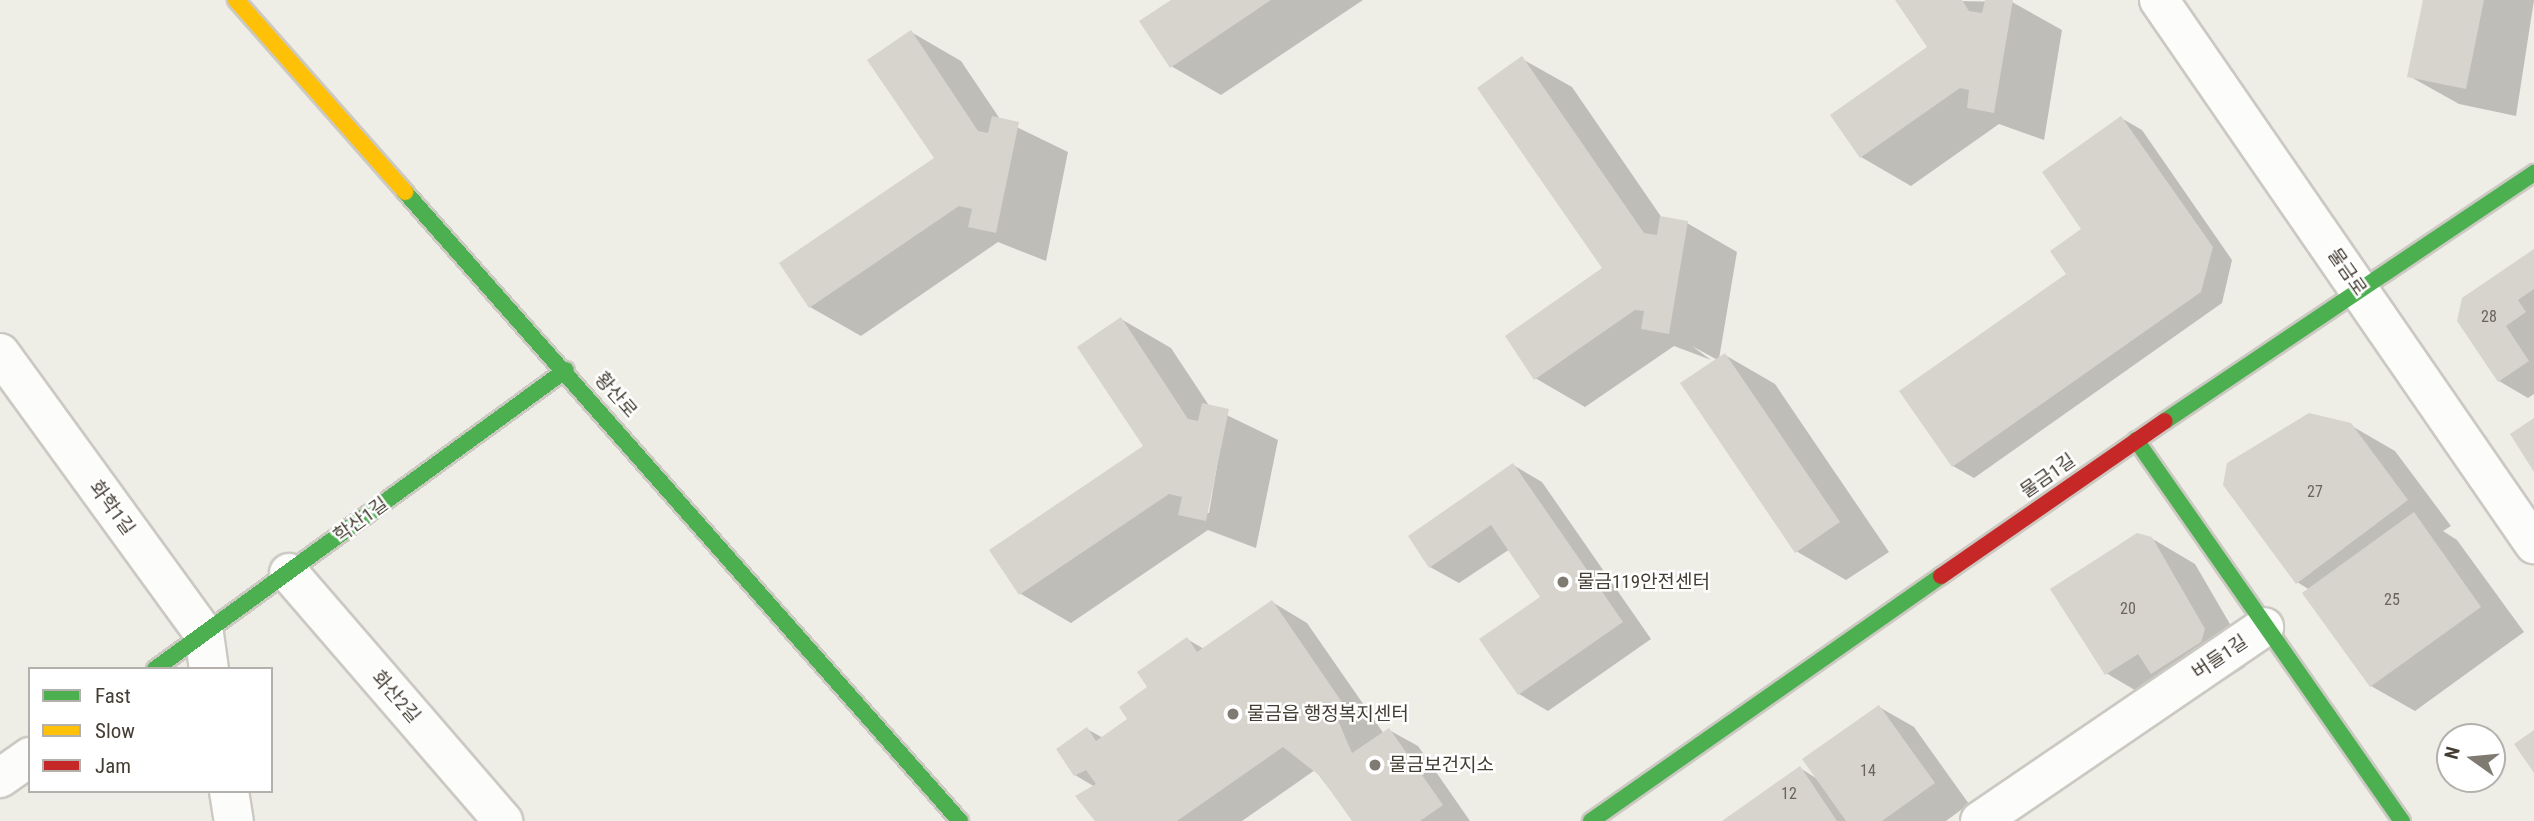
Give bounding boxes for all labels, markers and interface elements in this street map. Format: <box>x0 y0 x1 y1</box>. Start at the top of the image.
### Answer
street label: 물금로 <box>2323 244 2371 300</box>
house number: 28 <box>2481 307 2497 327</box>
street label: 황산로 <box>590 368 642 422</box>
street label: 물금1길 <box>2016 449 2080 503</box>
street label: 화학1길 <box>85 476 139 540</box>
house number: 27 <box>2307 482 2323 502</box>
street label: 학산1길 <box>329 493 393 547</box>
place label: 물금119안전센터 <box>1577 571 1710 593</box>
marker: 물금119안전센터 <box>1555 574 1571 590</box>
house number: 25 <box>2384 590 2400 610</box>
house number: 20 <box>2120 599 2136 619</box>
street label: 버들1길 <box>2188 630 2252 684</box>
street label: 화산2길 <box>367 666 425 728</box>
legend <box>28 667 273 793</box>
text: Fast <box>95 684 131 708</box>
place label: 물금읍 행정복지센터 <box>1247 703 1409 725</box>
marker: 물금읍 행정복지센터 <box>1225 706 1241 722</box>
text: Slow <box>95 719 135 743</box>
north arrow <box>2436 723 2506 793</box>
text: N <box>2440 744 2465 762</box>
text: Jam <box>95 754 131 778</box>
place label: 물금보건지소 <box>1389 754 1494 776</box>
marker: 물금보건지소 <box>1367 757 1383 773</box>
house number: 14 <box>1860 761 1876 781</box>
house number: 12 <box>1781 784 1797 804</box>

